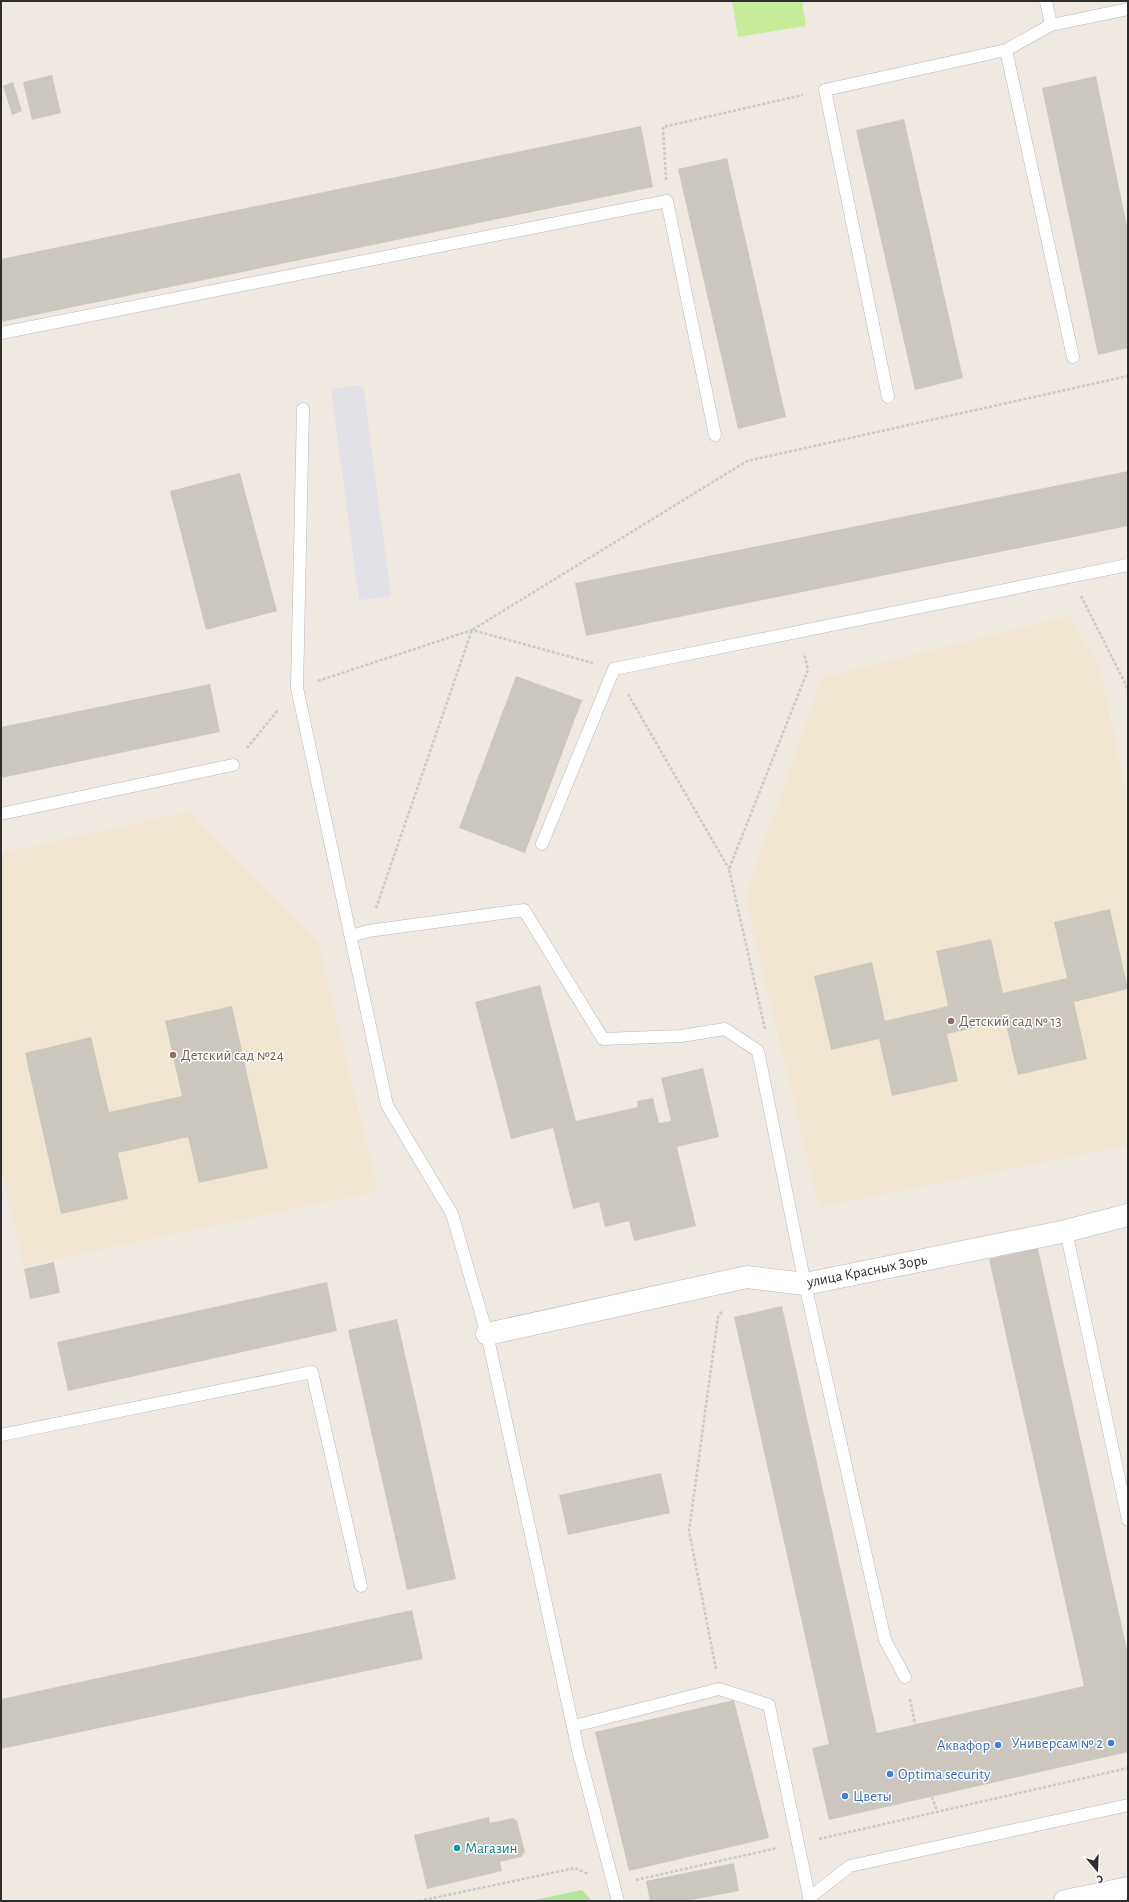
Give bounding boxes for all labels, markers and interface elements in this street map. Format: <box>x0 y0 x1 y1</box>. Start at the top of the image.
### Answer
place label: Детский сад № 13 <box>959 1014 1062 1029</box>
marker: Детский сад № 13 <box>946 1016 956 1026</box>
place label: Детский сад №24 <box>181 1048 284 1063</box>
marker: Детский сад №24 <box>168 1050 178 1060</box>
street label: улица Красных Зорь <box>805 1252 929 1290</box>
place label: Универсам № 2 <box>1011 1736 1103 1751</box>
place label: Аквафор <box>937 1738 990 1753</box>
marker: Универсам № 2 <box>1106 1738 1116 1748</box>
marker: Аквафор <box>993 1740 1003 1750</box>
place label: Optima security <box>898 1767 991 1782</box>
marker: Optima security <box>885 1769 895 1779</box>
place label: Цветы <box>853 1789 892 1804</box>
marker: Цветы <box>840 1791 850 1801</box>
place label: Магазин <box>465 1841 518 1856</box>
marker: Магазин <box>452 1843 462 1853</box>
north arrow <box>1077 1850 1117 1890</box>
text: С <box>1095 1873 1105 1885</box>

